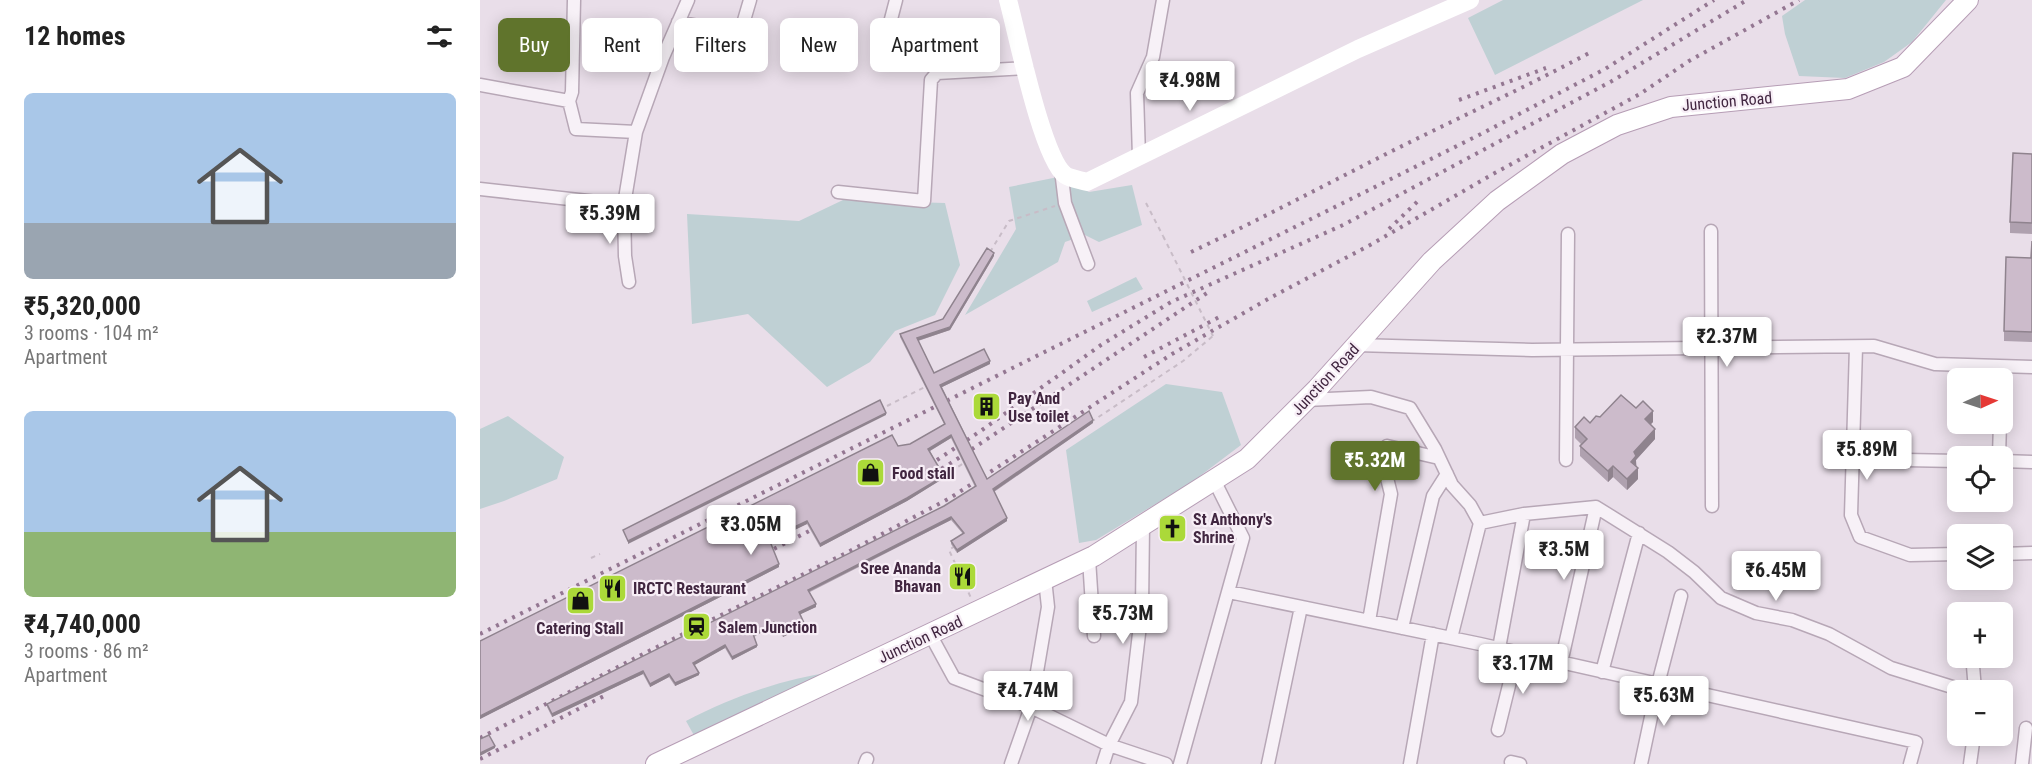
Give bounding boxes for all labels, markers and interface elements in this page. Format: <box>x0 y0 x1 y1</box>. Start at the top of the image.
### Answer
chip: Buy <box>498 18 570 72</box>
chip: Rent <box>582 18 662 72</box>
chip: Filters <box>674 18 768 72</box>
chip: New <box>780 18 858 72</box>
chip: Apartment <box>870 18 1000 72</box>
icon: filters <box>423 20 456 53</box>
text: 12 homes <box>24 21 126 51</box>
pin: ₹4.98M <box>1141 61 1239 112</box>
text: ₹4.98M <box>1160 68 1220 92</box>
street label: Junction Road <box>1681 88 1773 115</box>
icon: home <box>186 132 294 240</box>
pin: ₹5.39M <box>561 194 659 245</box>
text: ₹5.39M <box>580 201 640 225</box>
text: ₹5,320,000 <box>24 291 141 321</box>
pin: ₹2.37M <box>1678 317 1776 368</box>
text: 3 rooms · 104 m² <box>24 321 159 345</box>
text: ₹2.37M <box>1697 324 1757 348</box>
street label: Junction Road <box>1288 340 1363 419</box>
text: Apartment <box>24 345 108 369</box>
north arrow <box>1947 368 2013 434</box>
map controls <box>1947 368 2013 746</box>
place label: Pay And Use toilet <box>1008 389 1069 426</box>
building icon: Pay And Use toilet <box>971 391 1003 423</box>
pin: ₹5.89M <box>1818 430 1916 481</box>
text: ₹5.89M <box>1837 437 1897 461</box>
pin: ₹5.32M <box>1326 441 1424 492</box>
button: locate <box>1947 446 2013 512</box>
text: ₹5.32M <box>1345 448 1405 472</box>
icon: home <box>186 450 294 558</box>
shop icon: Food stall <box>855 457 887 489</box>
place label: Food stall <box>892 464 955 483</box>
pin: ₹3.05M <box>702 505 800 556</box>
place label: St Anthony's Shrine <box>1193 510 1272 547</box>
text: ₹3.05M <box>721 512 781 536</box>
church icon: St Anthony's Shrine <box>1156 512 1188 544</box>
button: layers <box>1947 524 2013 590</box>
pin: ₹3.5M <box>1522 530 1606 581</box>
text: ₹3.5M <box>1539 537 1589 561</box>
pin: ₹6.45M <box>1727 551 1825 602</box>
text: ₹6.45M <box>1746 558 1806 582</box>
place label: Sree Ananda Bhavan <box>860 559 941 596</box>
restaurant icon: Sree Ananda Bhavan <box>946 561 978 593</box>
restaurant icon: IRCTC Restaurant <box>596 572 628 604</box>
place label: IRCTC Restaurant <box>633 579 746 598</box>
shop icon: Catering Stall <box>564 584 596 616</box>
pin: ₹5.73M <box>1074 594 1172 645</box>
text: ₹5.73M <box>1093 601 1153 625</box>
button: + <box>1947 602 2013 668</box>
text: ₹4,740,000 <box>24 609 141 639</box>
station icon: Salem Junction <box>681 611 713 643</box>
street label: Junction Road <box>875 612 965 667</box>
place label: Salem Junction <box>718 618 817 637</box>
place label: Catering Stall <box>536 619 624 638</box>
text: 3 rooms · 86 m² <box>24 639 149 663</box>
pin: ₹3.17M <box>1474 644 1572 695</box>
text: ₹3.17M <box>1493 651 1553 675</box>
text: Apartment <box>24 663 108 687</box>
pin: ₹4.74M <box>979 671 1077 722</box>
pin: ₹5.63M <box>1615 676 1713 727</box>
text: ₹4.74M <box>998 678 1058 702</box>
button: − <box>1947 680 2013 746</box>
text: ₹5.63M <box>1634 683 1694 707</box>

